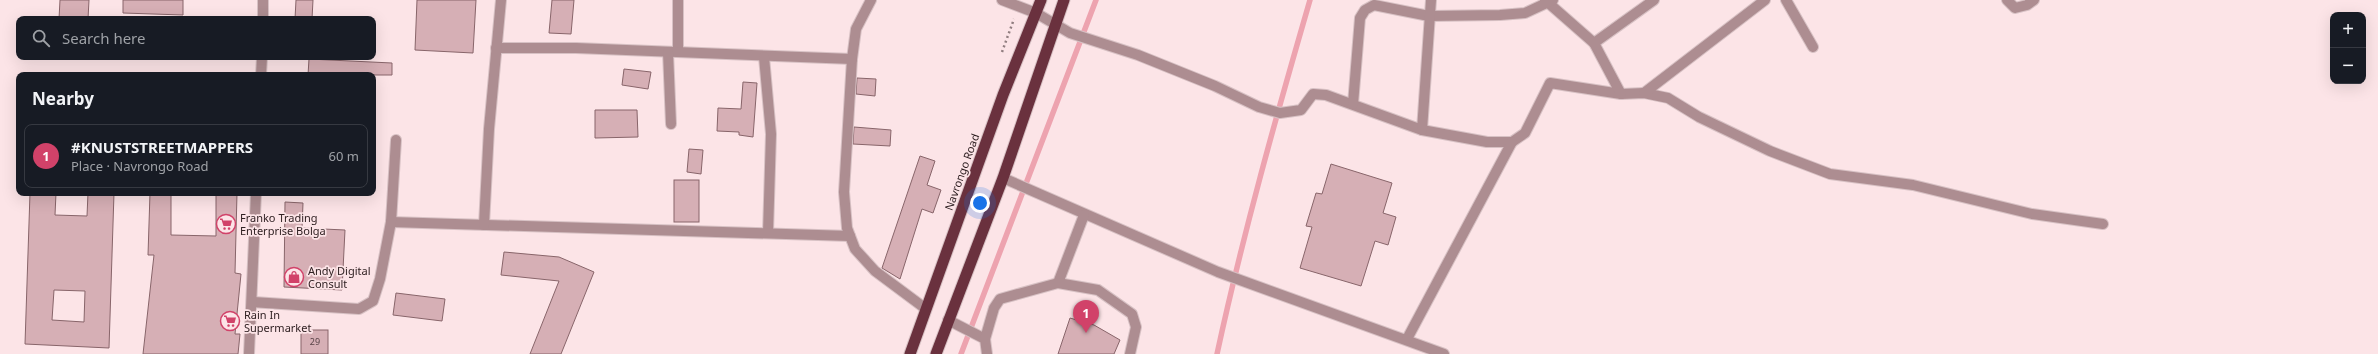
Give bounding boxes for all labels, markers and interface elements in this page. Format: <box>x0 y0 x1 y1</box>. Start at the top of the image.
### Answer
map controls <box>2330 12 2366 84</box>
button: + <box>2330 12 2366 48</box>
search box <box>16 16 376 60</box>
icon: search <box>30 27 52 49</box>
text: Search here <box>62 28 145 48</box>
button: − <box>2330 48 2366 84</box>
text: Nearby <box>32 87 94 110</box>
street label: Navrongo Road <box>941 131 982 212</box>
text: #KNUSTSTREETMAPPERS <box>71 137 253 157</box>
text: 1 <box>42 147 50 165</box>
text: 60 m <box>329 147 359 165</box>
text: Place · Navrongo Road <box>71 157 209 175</box>
your location <box>970 193 990 213</box>
place label: Franko Trading Enterprise Bolga <box>240 210 326 238</box>
supermarket icon: Franko Trading Enterprise Bolga <box>215 213 237 235</box>
place label: Andy Digital Consult <box>308 263 371 291</box>
shop icon: Andy Digital Consult <box>283 266 305 288</box>
pin: 1 <box>1073 300 1099 333</box>
place label: Rain In Supermarket <box>244 307 311 335</box>
supermarket icon: Rain In Supermarket <box>219 310 241 332</box>
house number: 29 <box>310 335 320 348</box>

